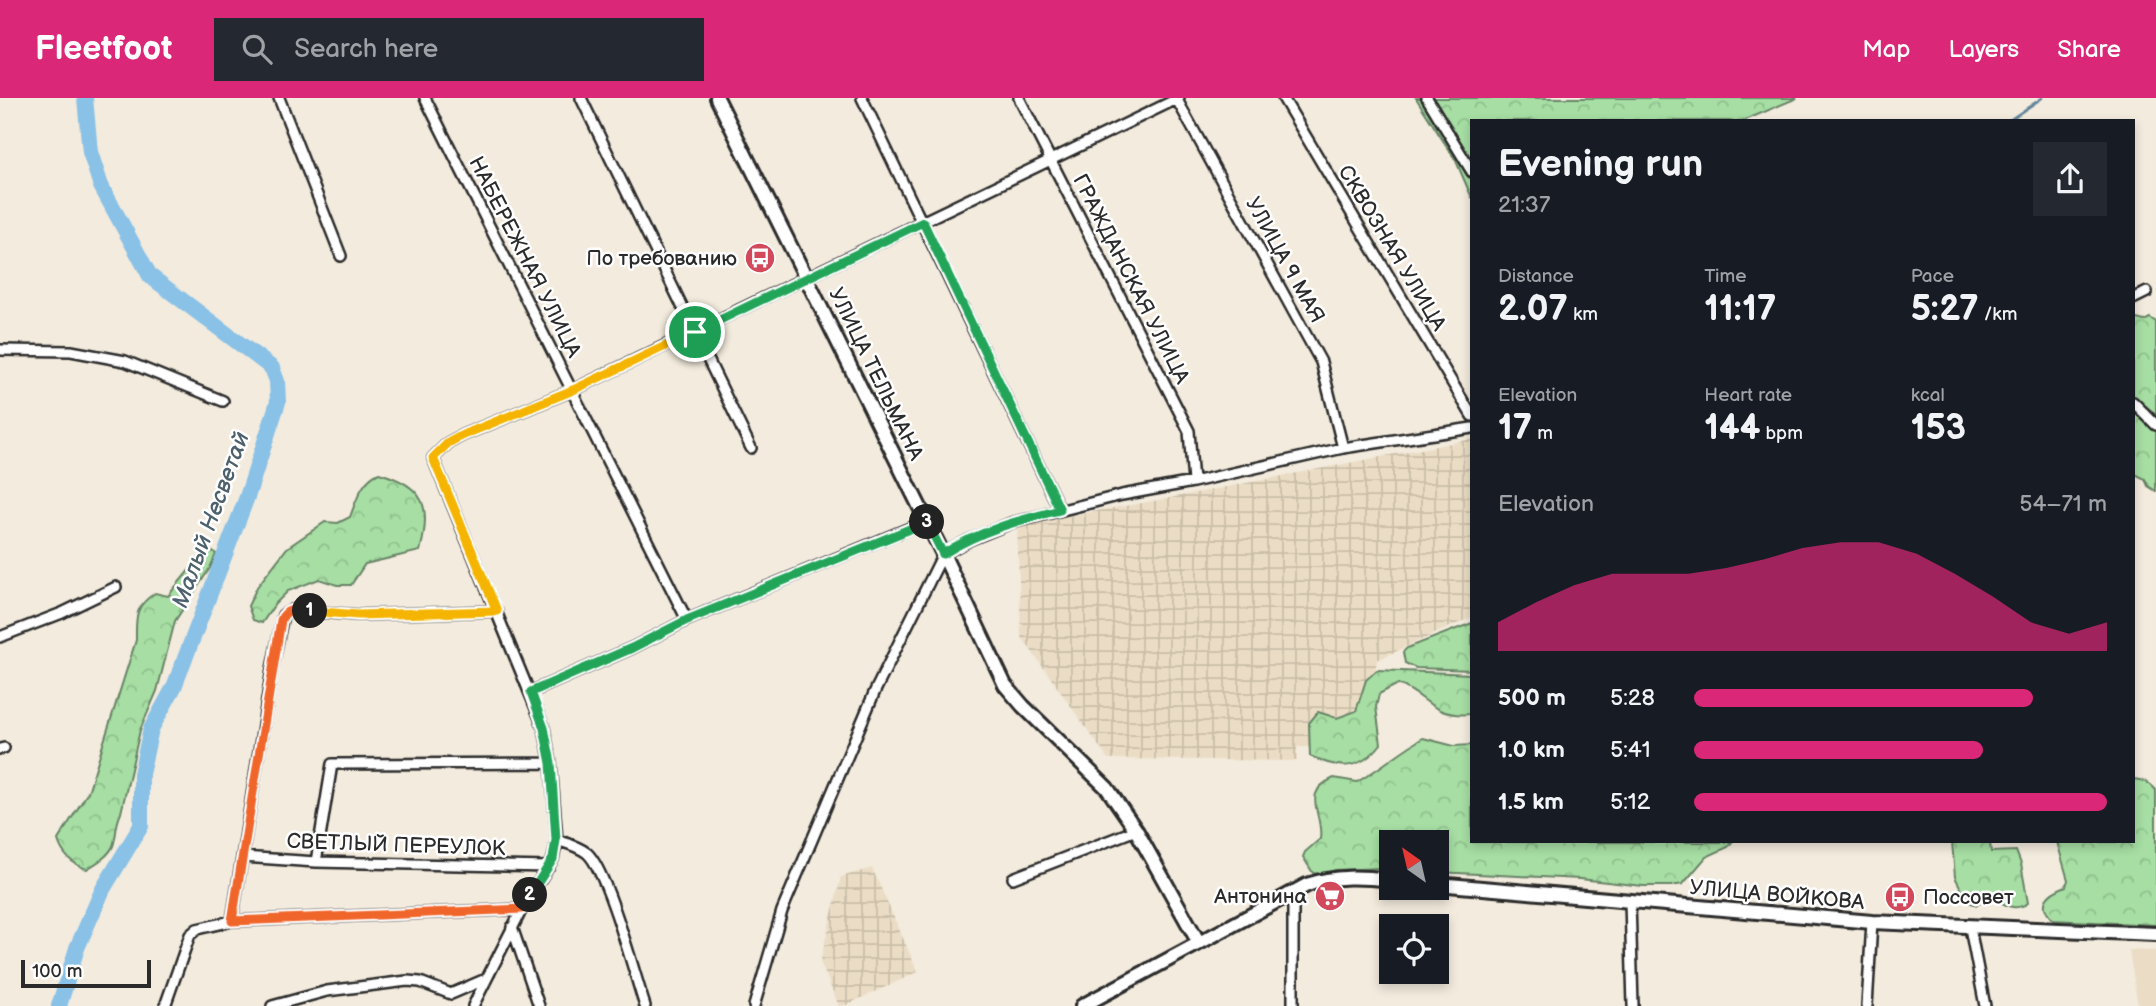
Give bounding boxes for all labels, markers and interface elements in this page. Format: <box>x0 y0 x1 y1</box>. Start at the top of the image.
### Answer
search box <box>214 18 704 81</box>
text: Fleetfoot <box>35 29 172 69</box>
icon: search <box>238 30 276 68</box>
text: Search here <box>294 34 438 65</box>
text: Map <box>1862 35 1910 64</box>
text: Layers <box>1948 35 2019 64</box>
text: Share <box>2057 35 2121 64</box>
text: Evening run <box>1498 142 1703 187</box>
button: share <box>2033 142 2107 216</box>
street label: НАБЕРЕЖНАЯ УЛИЦА <box>463 152 587 362</box>
street label: СКВОЗНАЯ УЛИЦА <box>1333 161 1451 336</box>
street label: ГРАЖДАНСКАЯ УЛИЦА <box>1067 170 1195 388</box>
text: 21:37 <box>1498 191 1550 219</box>
street label: УЛИЦА 9 МАЯ <box>1240 193 1330 327</box>
bus stop icon: По требованию <box>743 241 777 275</box>
place label: По требованию <box>586 246 737 271</box>
text: Distance <box>1498 265 1574 288</box>
text: Time <box>1704 265 1746 288</box>
text: Pace <box>1911 265 1954 288</box>
street label: УЛИЦА ТЕЛЬМАНА <box>823 284 929 465</box>
text: 2.07 <box>1498 288 1568 331</box>
text: 11:17 <box>1704 288 1776 331</box>
text: 5:27 <box>1911 288 1979 331</box>
pin <box>665 302 725 362</box>
text: km <box>1568 303 1598 326</box>
text: /km <box>1979 303 2017 326</box>
icon: arrive <box>676 313 714 351</box>
text: Elevation <box>1498 384 1577 407</box>
text: Heart rate <box>1704 384 1792 407</box>
text: kcal <box>1911 384 1945 407</box>
text: 17 <box>1498 407 1532 450</box>
text: 144 <box>1704 407 1760 450</box>
text: 153 <box>1911 407 1966 450</box>
text: m <box>1532 422 1553 445</box>
text: bpm <box>1760 422 1803 445</box>
water label: Малый Несветай <box>166 428 256 612</box>
text: Elevation <box>1498 490 1594 518</box>
text: 54–71 m <box>2019 490 2107 518</box>
pin: 3 <box>909 504 944 540</box>
text: 3 <box>921 510 932 533</box>
pin: 1 <box>292 594 328 628</box>
text: 1 <box>306 599 314 622</box>
text: 500 m <box>1498 684 1566 712</box>
text: 5:28 <box>1610 684 1655 712</box>
text: 1.0 km <box>1498 736 1565 764</box>
text: 5:41 <box>1610 736 1651 764</box>
text: 1.5 km <box>1498 788 1564 816</box>
text: 5:12 <box>1610 788 1650 816</box>
street label: СВЕТЛЫЙ ПЕРЕУЛОК <box>286 829 506 861</box>
north arrow <box>1379 830 1449 900</box>
map controls <box>1379 830 1449 984</box>
street label: УЛИЦА ВОЙКОВА <box>1689 875 1866 915</box>
pin: 2 <box>512 878 548 912</box>
supermarket icon: Антонина <box>1313 879 1347 913</box>
bus stop icon: Поссовет <box>1883 880 1917 914</box>
text: 2 <box>524 883 535 906</box>
place label: Антонина <box>1213 884 1308 909</box>
place label: Поссовет <box>1923 885 2014 910</box>
button: locate <box>1379 914 1449 984</box>
scale bar <box>21 957 150 989</box>
text: 100 m <box>32 960 83 983</box>

